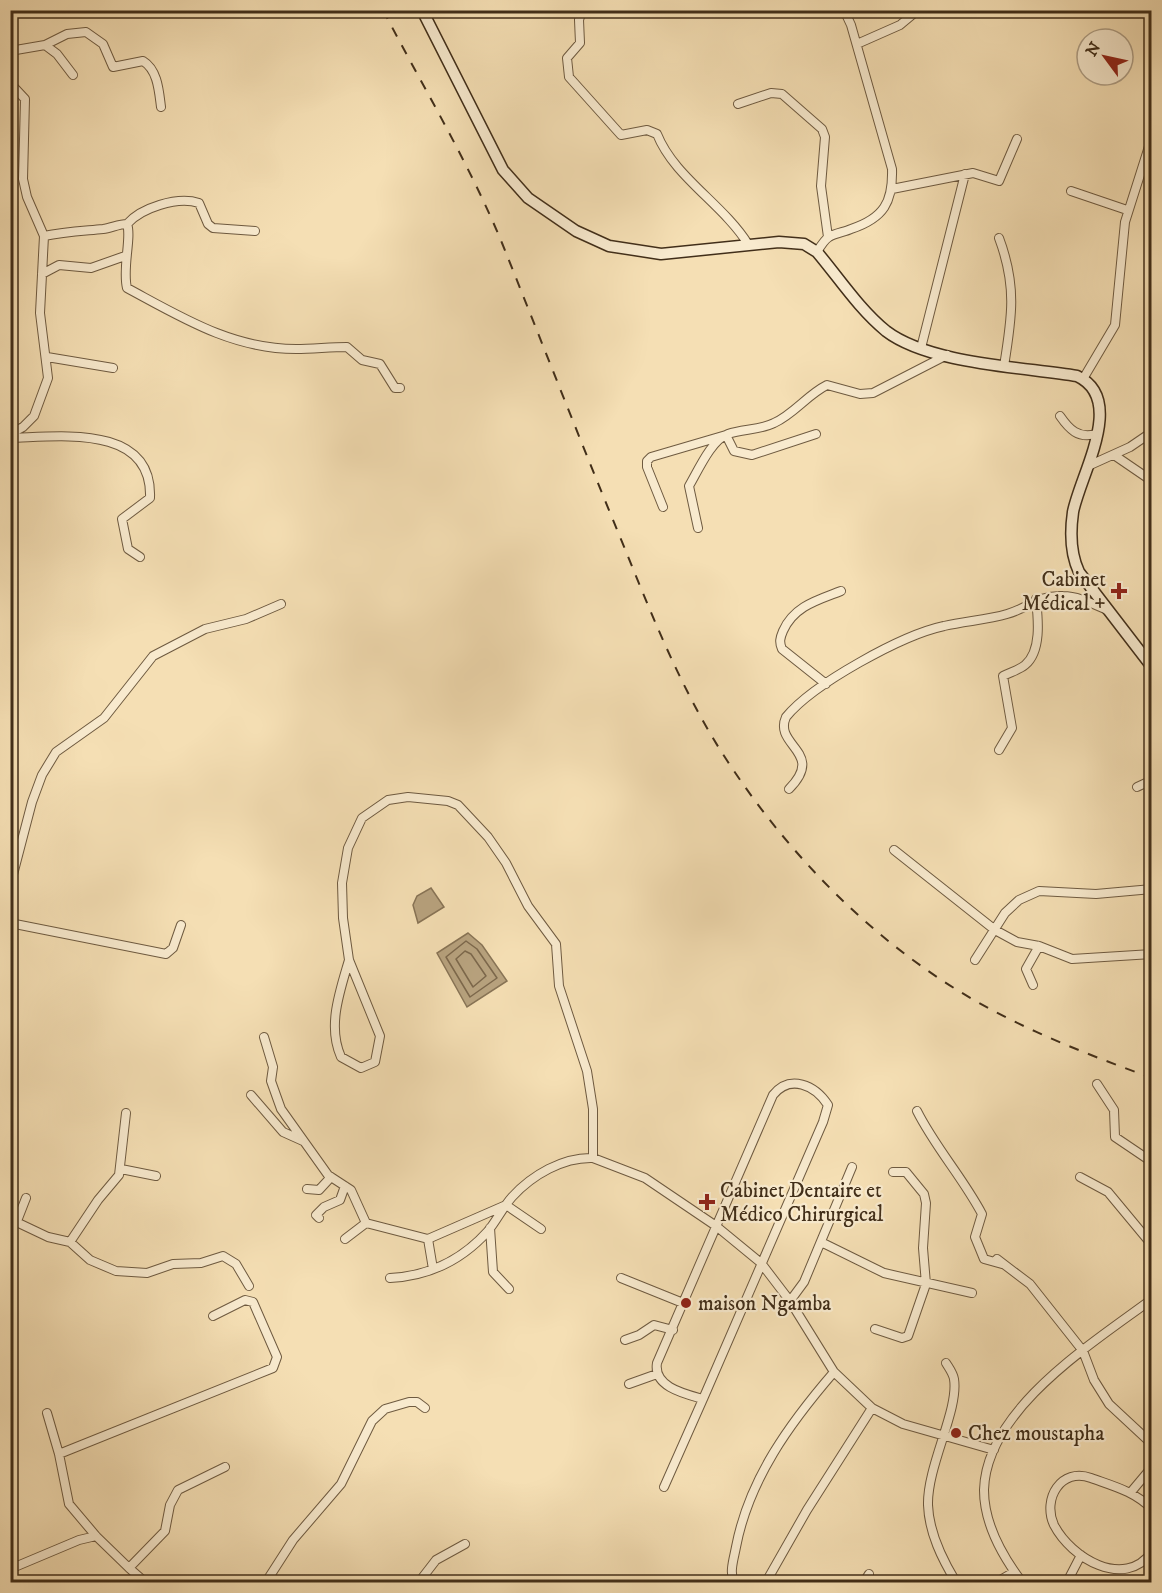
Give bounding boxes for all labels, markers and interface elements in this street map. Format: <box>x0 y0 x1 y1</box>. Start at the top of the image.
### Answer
north arrow <box>1075 27 1135 87</box>
text: N <box>1081 38 1105 60</box>
place label: Cabinet Médical + <box>1022 567 1106 617</box>
marker: Cabinet Médical + <box>1110 582 1128 600</box>
place label: Cabinet Dentaire et Médico Chirurgical <box>720 1178 884 1228</box>
marker: Cabinet Dentaire et Médico Chirurgical <box>698 1193 716 1211</box>
place label: maison Ngamba <box>698 1291 831 1317</box>
marker: maison Ngamba <box>679 1296 693 1310</box>
place label: Chez moustapha <box>968 1421 1104 1447</box>
marker: Chez moustapha <box>949 1426 963 1440</box>

